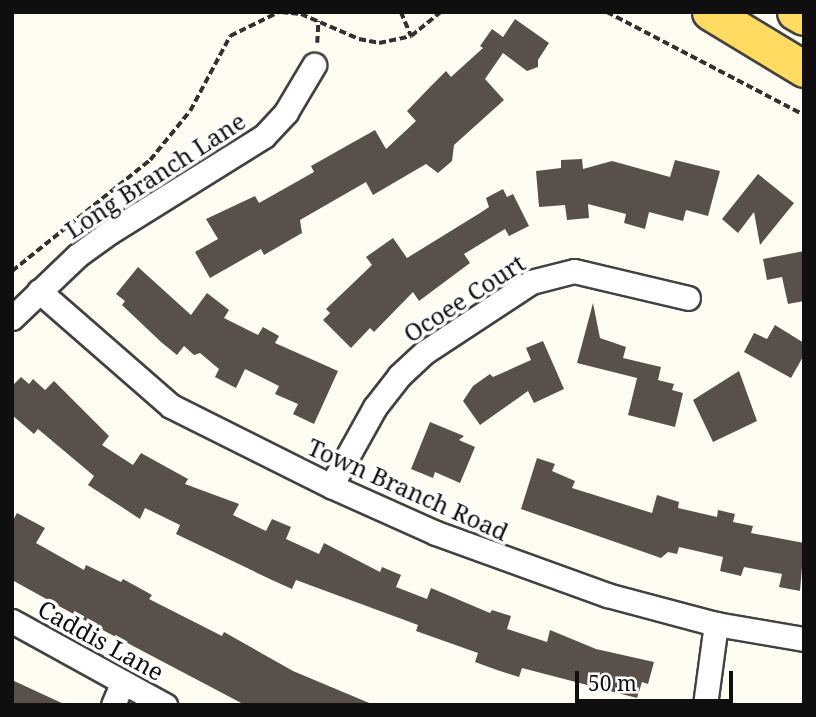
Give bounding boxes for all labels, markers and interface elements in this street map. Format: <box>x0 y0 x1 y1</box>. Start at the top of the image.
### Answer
street label: Long Branch Lane <box>60 106 250 244</box>
street label: Ocoee Court <box>398 248 530 348</box>
street label: Town Branch Road <box>303 432 513 546</box>
street label: Caddis Lane <box>33 594 169 686</box>
scale bar <box>578 658 736 702</box>
text: 50 m <box>588 669 637 697</box>

